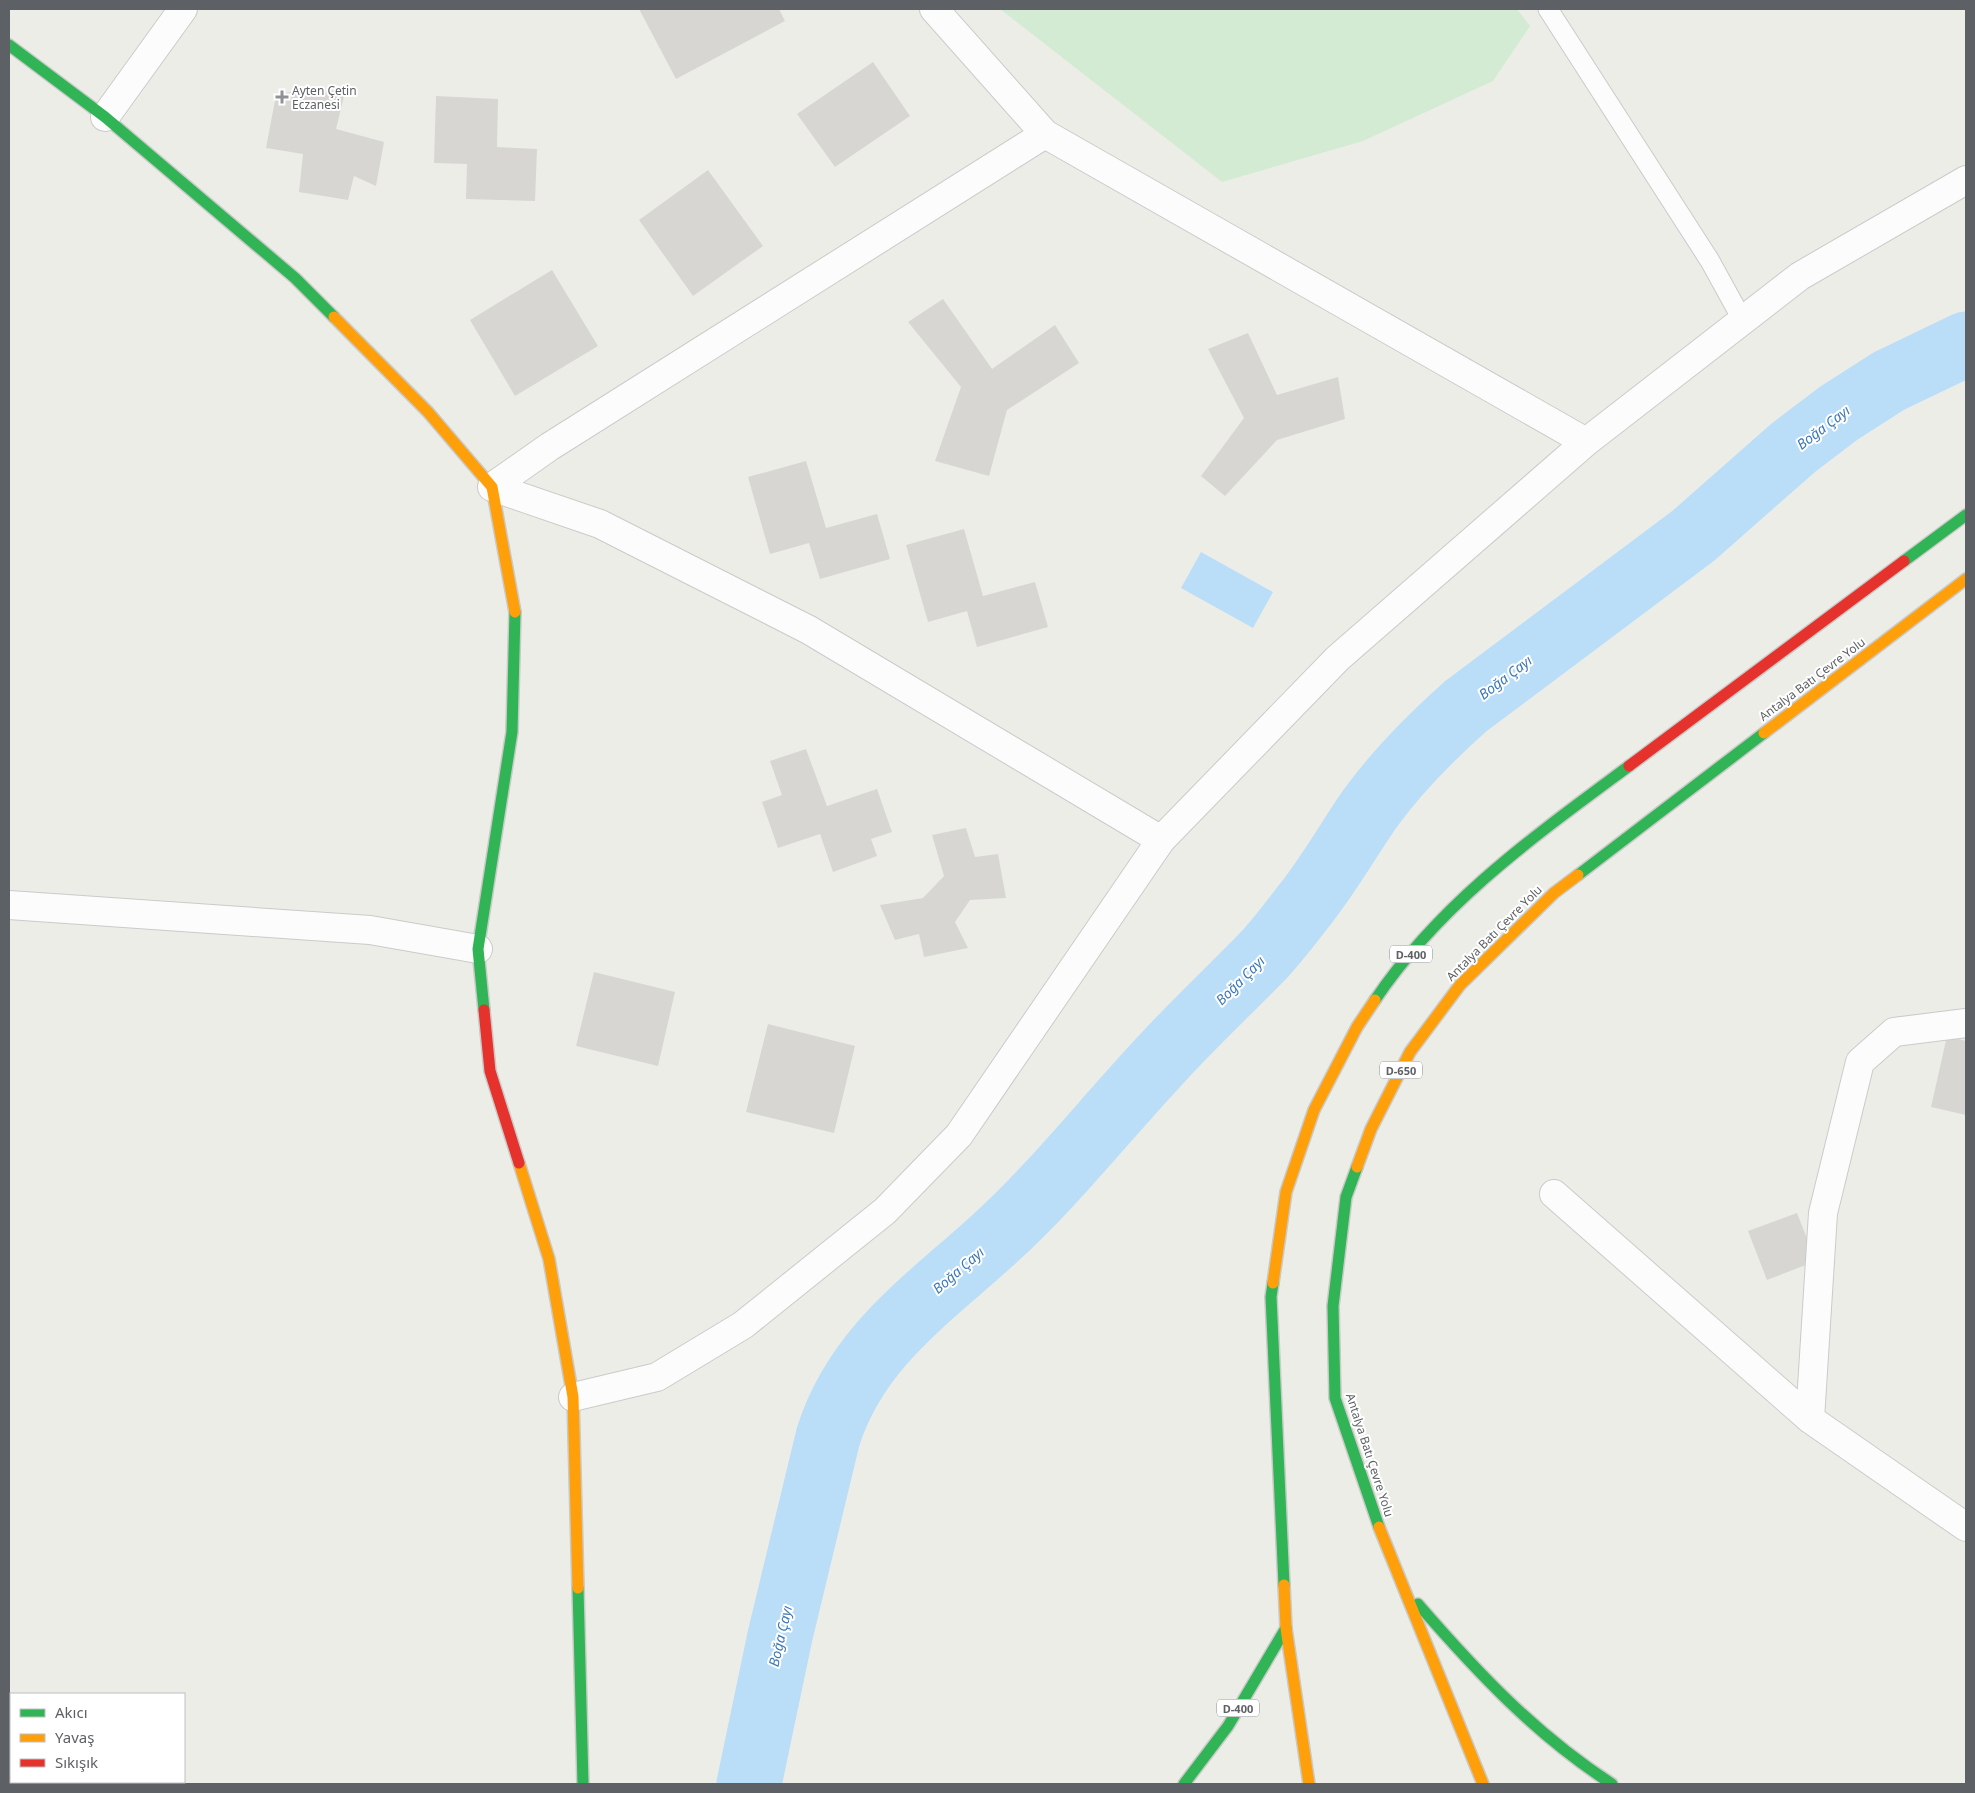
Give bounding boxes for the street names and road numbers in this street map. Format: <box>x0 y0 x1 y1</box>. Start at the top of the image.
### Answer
street label: Antalya Batı Çevre Yolu <box>1755 633 1869 725</box>
street label: Antalya Batı Çevre Yolu <box>1442 881 1546 985</box>
road number: D-400 <box>1390 946 1432 962</box>
road number: D-650 <box>1380 1062 1422 1078</box>
street label: Antalya Batı Çevre Yolu <box>1342 1391 1398 1519</box>
road number: D-400 <box>1217 1700 1259 1716</box>

